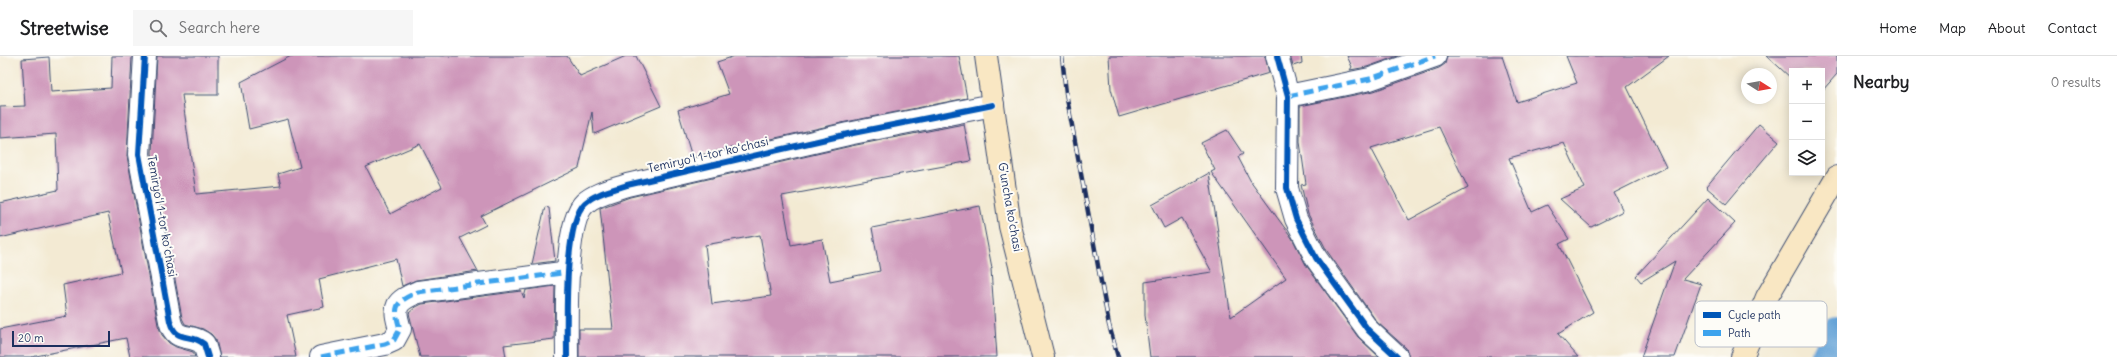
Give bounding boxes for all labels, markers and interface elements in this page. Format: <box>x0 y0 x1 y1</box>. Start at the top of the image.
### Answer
search box <box>133 10 413 46</box>
text: Streetwise <box>20 16 109 40</box>
icon: search <box>147 17 169 39</box>
text: Search here <box>179 18 260 37</box>
text: Home <box>1879 19 1917 37</box>
text: Map <box>1939 19 1966 37</box>
text: About <box>1988 19 2026 37</box>
text: Contact <box>2048 19 2097 37</box>
north arrow <box>1741 68 1777 104</box>
map controls <box>1789 68 1825 176</box>
button: + <box>1789 68 1825 104</box>
text: Nearby <box>1853 71 1909 93</box>
text: 0 results <box>2051 74 2101 91</box>
button: − <box>1789 104 1825 140</box>
street label: Temiryoʻl 1-tor koʻchasi <box>646 133 770 176</box>
button: layers <box>1789 140 1825 176</box>
street label: Temiryoʻl 1-tor koʻchasi <box>144 154 181 278</box>
street label: G'uncha ko'chasi <box>995 161 1026 253</box>
legend <box>1695 301 1827 347</box>
text: Cycle path <box>1728 308 1781 322</box>
text: Path <box>1728 326 1751 340</box>
scale bar <box>12 329 110 348</box>
text: 20 m <box>18 331 44 345</box>

